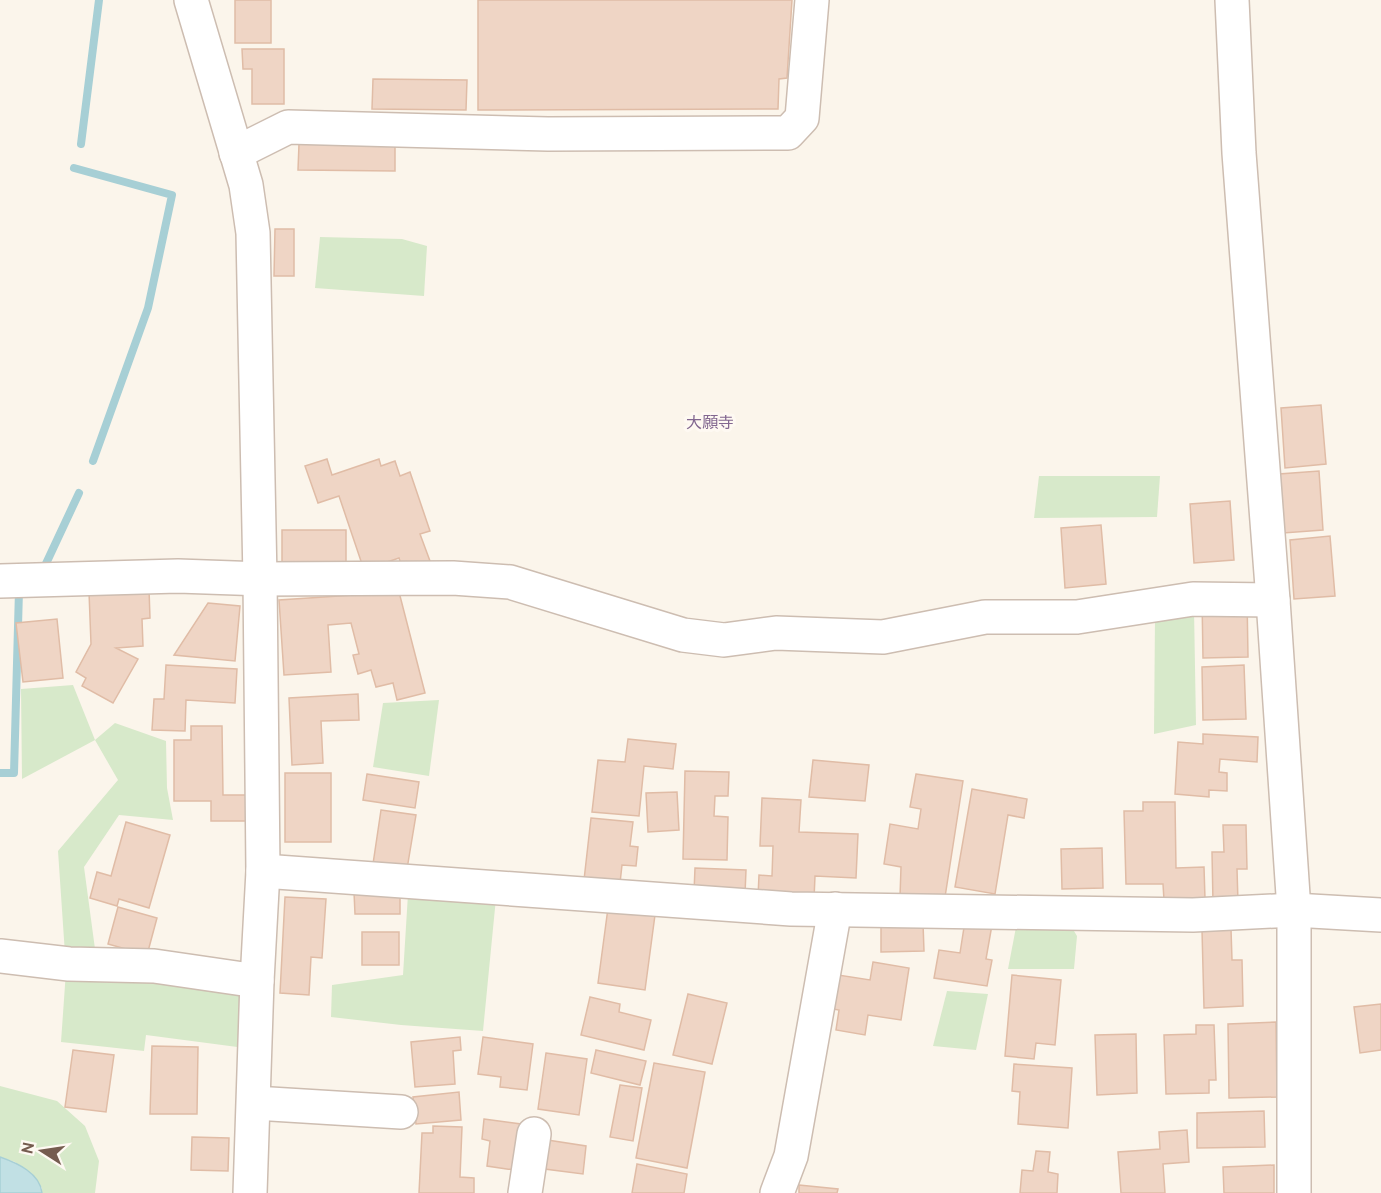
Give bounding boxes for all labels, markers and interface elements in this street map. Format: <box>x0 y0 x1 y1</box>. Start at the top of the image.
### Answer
district label: 大願寺 <box>686 414 734 434</box>
north arrow <box>12 1121 72 1181</box>
text: N <box>18 1141 40 1156</box>

